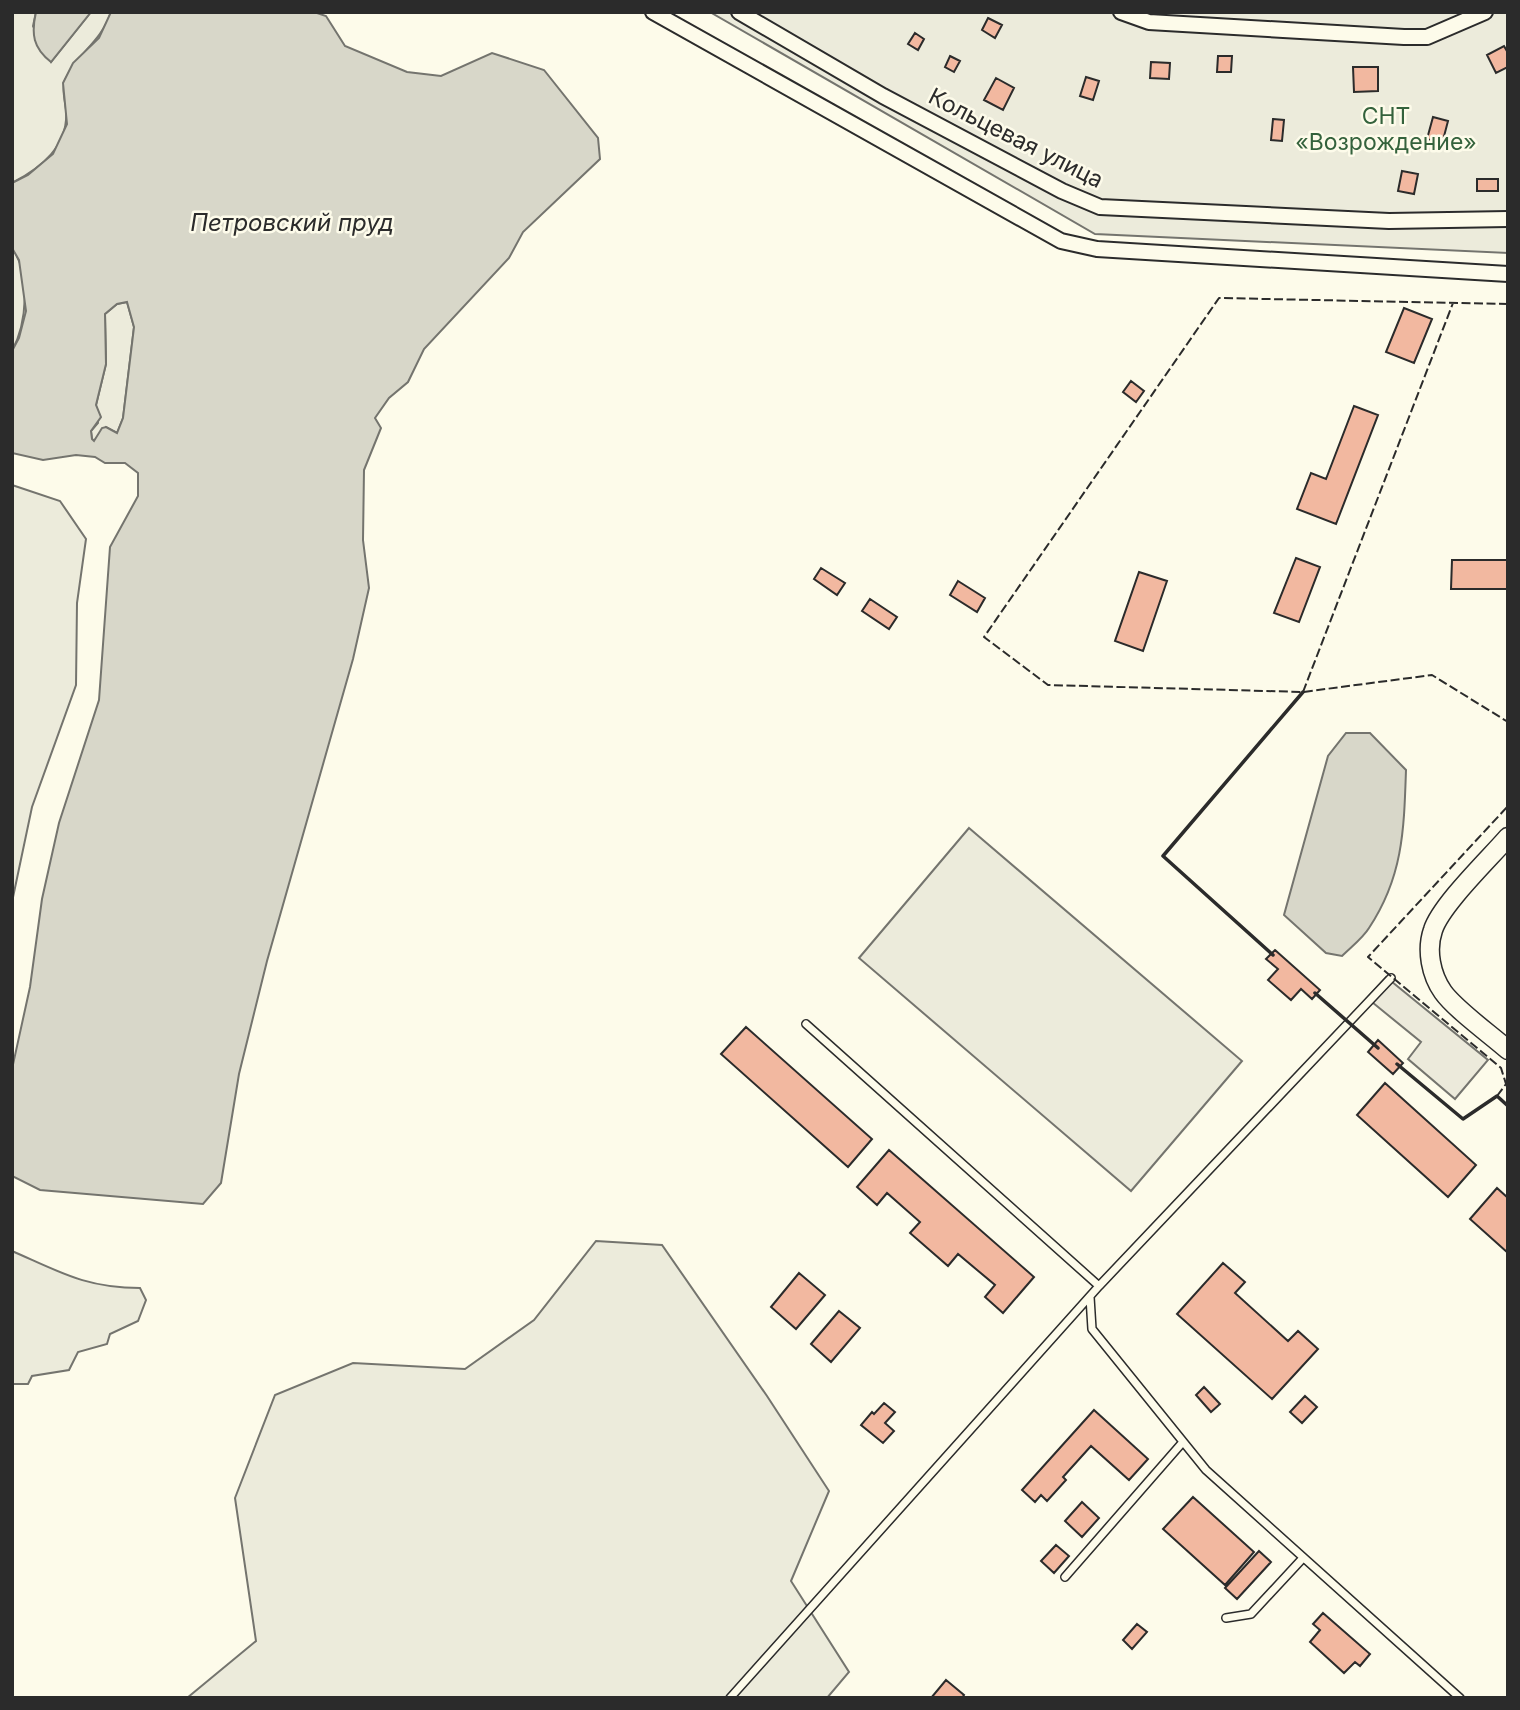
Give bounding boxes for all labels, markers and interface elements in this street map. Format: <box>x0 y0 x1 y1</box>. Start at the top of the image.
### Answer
street label: Кольцевая улица <box>924 82 1108 194</box>
park label: СНТ «Возрождение» <box>1295 102 1477 156</box>
water label: Петровский пруд <box>190 208 394 237</box>

